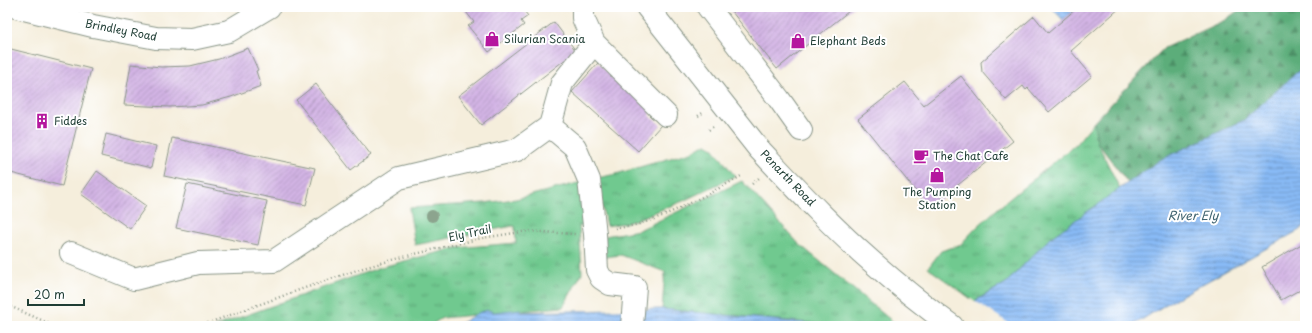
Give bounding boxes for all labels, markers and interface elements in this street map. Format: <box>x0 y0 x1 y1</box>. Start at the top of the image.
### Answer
street label: Brindley Road <box>84 14 159 45</box>
shop icon: Silurian Scania <box>483 30 501 48</box>
place label: Silurian Scania <box>504 30 585 47</box>
shop icon: Elephant Beds <box>789 32 807 50</box>
place label: Elephant Beds <box>810 32 886 49</box>
building icon: Fiddes <box>33 112 51 130</box>
place label: Fiddes <box>54 112 87 129</box>
street label: Penarth Road <box>757 146 820 210</box>
cafe icon: The Chat Cafe <box>912 147 930 165</box>
place label: The Chat Cafe <box>933 147 1009 164</box>
shop icon: The Pumping Station <box>928 166 946 184</box>
place label: The Pumping Station <box>903 183 971 213</box>
water label: River Ely <box>1168 206 1219 224</box>
street label: Ely Trail <box>447 220 493 245</box>
scale bar <box>28 281 84 307</box>
text: 20 m <box>34 285 65 303</box>

